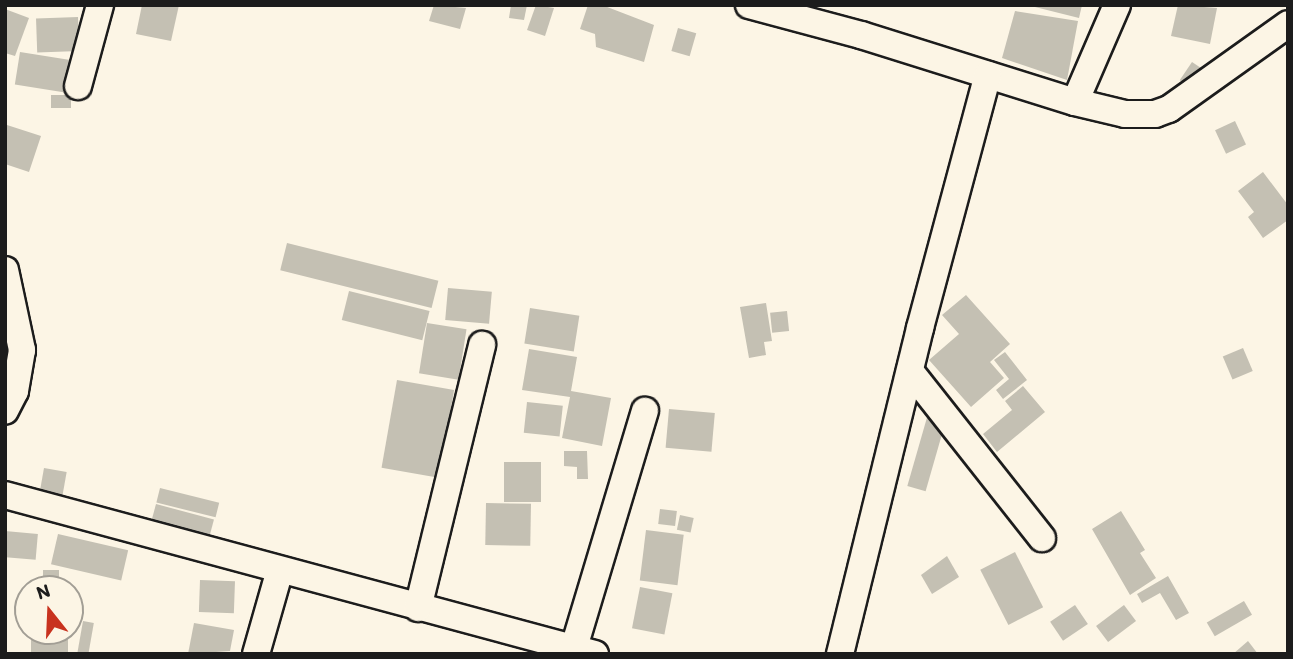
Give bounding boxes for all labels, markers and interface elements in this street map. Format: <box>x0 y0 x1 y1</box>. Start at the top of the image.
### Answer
north arrow <box>14 575 84 645</box>
text: N <box>33 579 53 604</box>

